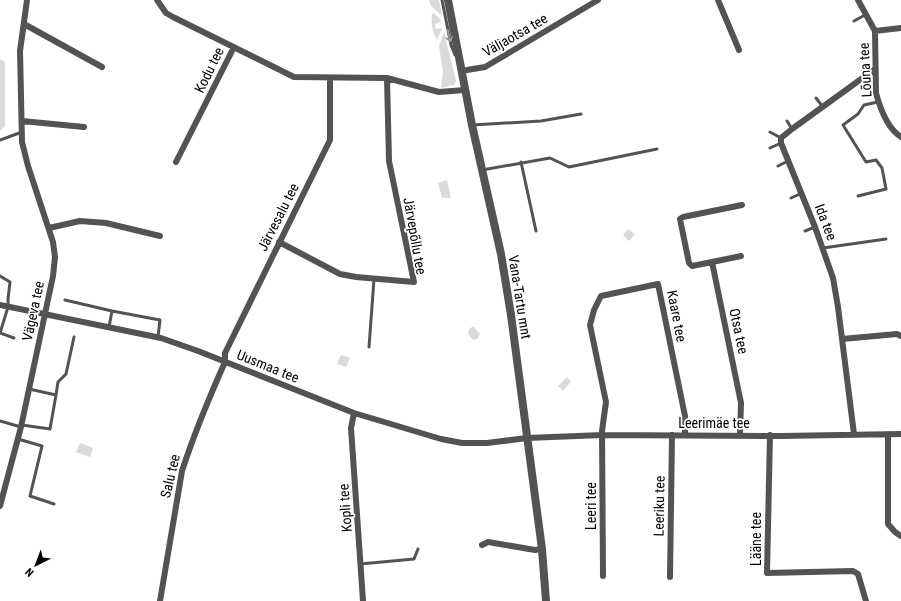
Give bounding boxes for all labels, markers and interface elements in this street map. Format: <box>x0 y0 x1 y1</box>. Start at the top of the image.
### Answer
street label: Väljaotsa tee <box>480 10 551 60</box>
one-way arrow <box>446 29 454 42</box>
street label: Lõuna tee <box>856 42 874 98</box>
street label: Kodu tee <box>191 44 227 95</box>
street label: Järvesalu tee <box>254 180 302 254</box>
street label: Järvepõllu tee <box>400 196 430 276</box>
street label: Ida tee <box>812 202 840 243</box>
street label: Vana-Tartu mnt <box>505 254 535 340</box>
street label: Vägeva tee <box>19 279 47 342</box>
street label: Kaare tee <box>664 289 690 344</box>
street label: Otsa tee <box>726 307 752 356</box>
street label: Uusmaa tee <box>235 346 302 386</box>
street label: Leerimäe tee <box>678 415 750 431</box>
street label: Salu tee <box>157 452 183 499</box>
street label: Leeriku tee <box>650 475 668 537</box>
street label: Leeri tee <box>583 482 599 530</box>
street label: Kopli tee <box>335 483 355 533</box>
street label: Lääne tee <box>748 512 764 566</box>
north arrow <box>16 545 56 585</box>
text: N <box>23 565 37 579</box>

